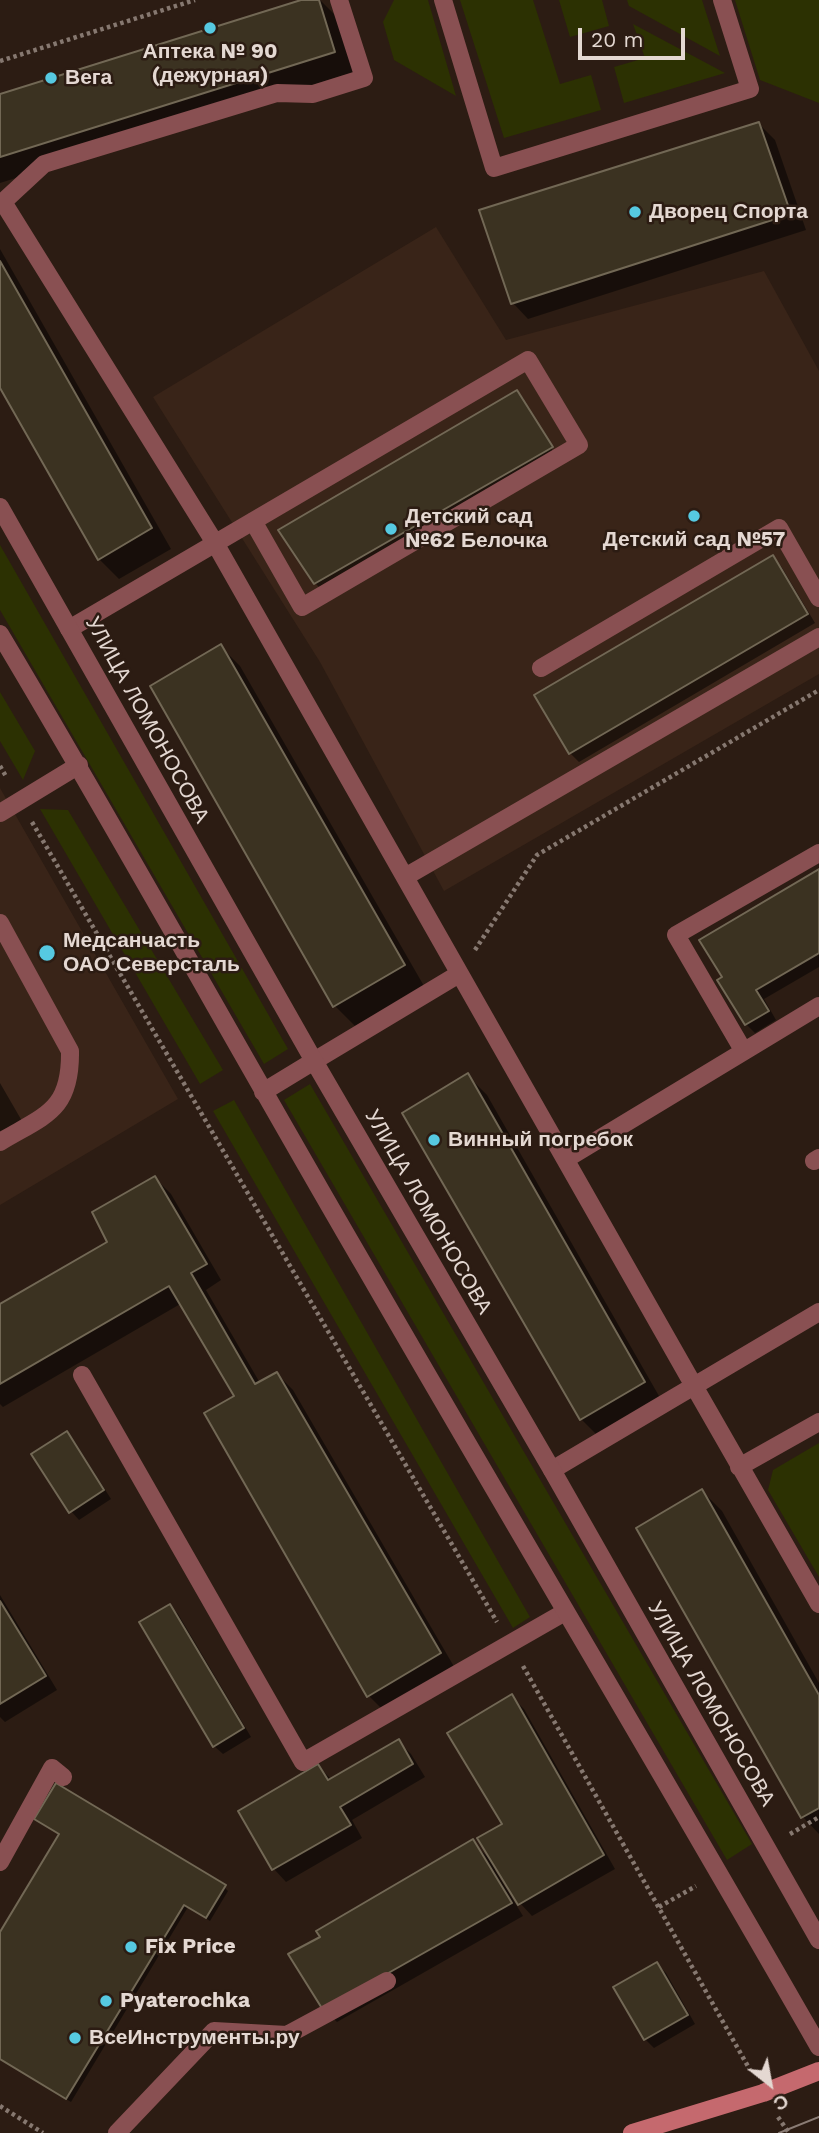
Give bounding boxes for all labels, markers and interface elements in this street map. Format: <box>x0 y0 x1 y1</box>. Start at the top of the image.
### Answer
scale bar <box>581 14 688 58</box>
marker: Аптека № 90 (дежурная) <box>202 20 218 36</box>
text: 20 m <box>591 27 643 52</box>
place label: Аптека № 90 (дежурная) <box>143 39 277 89</box>
place label: Вега <box>65 65 112 91</box>
marker: Вега <box>43 70 59 86</box>
place label: Дворец Спорта <box>649 199 808 225</box>
marker: Дворец Спорта <box>627 204 643 220</box>
place label: Детский сад №62 Белочка <box>405 504 547 554</box>
marker: Детский сад №57 <box>686 508 702 524</box>
marker: Детский сад №62 Белочка <box>383 521 399 537</box>
place label: Детский сад №57 <box>603 527 785 553</box>
street label: УЛИЦА ЛОМОНОСОВА <box>80 612 214 828</box>
place label: Медсанчасть ОАО Северсталь <box>63 928 240 978</box>
marker: Медсанчасть ОАО Северсталь <box>37 943 57 963</box>
street label: УЛИЦА ЛОМОНОСОВА <box>359 1105 497 1319</box>
place label: Винный погребок <box>448 1127 633 1153</box>
marker: Винный погребок <box>426 1132 442 1148</box>
street label: УЛИЦА ЛОМОНОСОВА <box>642 1597 780 1811</box>
place label: Fix Price <box>145 1934 236 1960</box>
marker: Fix Price <box>123 1939 139 1955</box>
place label: Pyaterochka <box>120 1988 250 2014</box>
marker: Pyaterochka <box>98 1993 114 2009</box>
place label: ВсеИнструменты.ру <box>89 2025 300 2051</box>
marker: ВсеИнструменты.ру <box>67 2030 83 2046</box>
north arrow <box>735 2049 805 2119</box>
text: С <box>769 2089 793 2116</box>

